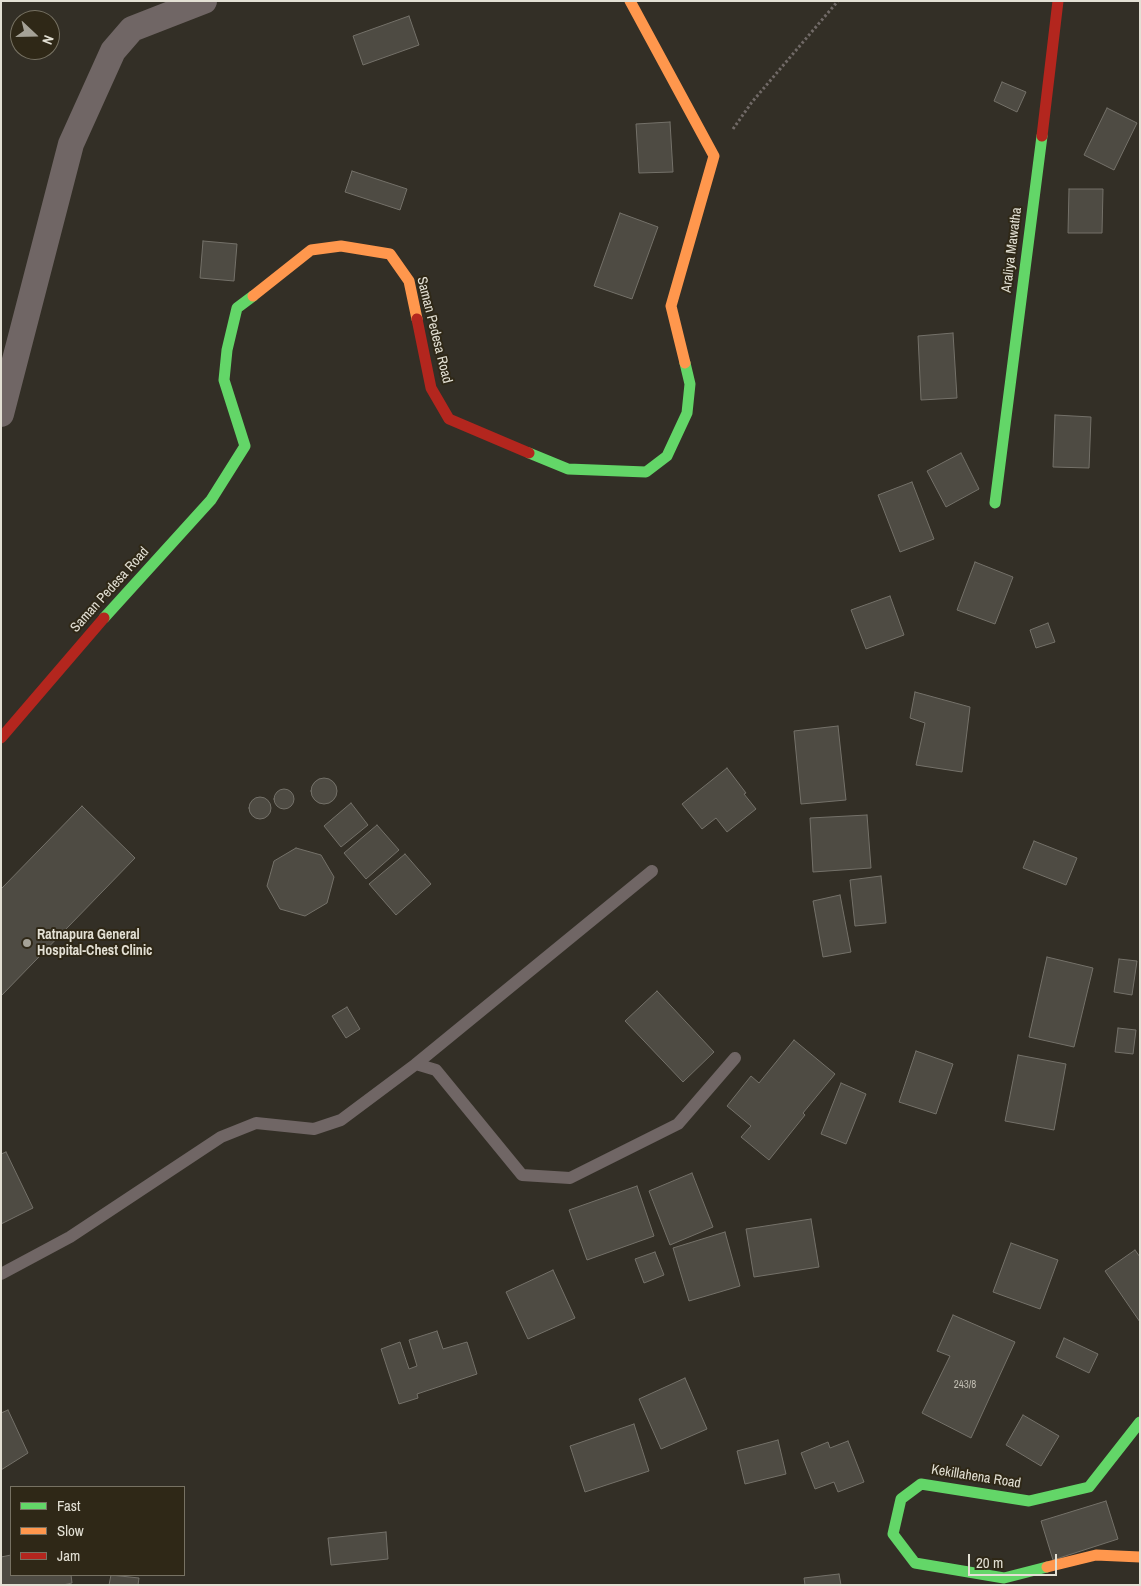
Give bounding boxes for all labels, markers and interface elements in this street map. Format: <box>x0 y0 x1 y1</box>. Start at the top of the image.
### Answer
north arrow <box>10 10 60 60</box>
text: N <box>38 33 58 47</box>
street label: Araliya Mawatha <box>998 207 1026 293</box>
street label: Saman Pedesa Road <box>413 275 455 385</box>
street label: Saman Pedesa Road <box>67 544 153 636</box>
place label: Ratnapura General Hospital-Chest Clinic <box>37 927 152 960</box>
marker: Ratnapura General Hospital-Chest Clinic <box>21 937 33 949</box>
house number: 243/8 <box>954 1378 976 1392</box>
street label: Kekillahena Road <box>930 1462 1022 1492</box>
legend <box>10 1486 185 1576</box>
text: Fast <box>57 1495 80 1516</box>
text: Slow <box>57 1520 84 1541</box>
scale bar <box>971 1544 1060 1576</box>
text: Jam <box>57 1545 80 1566</box>
text: 20 m <box>976 1552 1003 1573</box>

